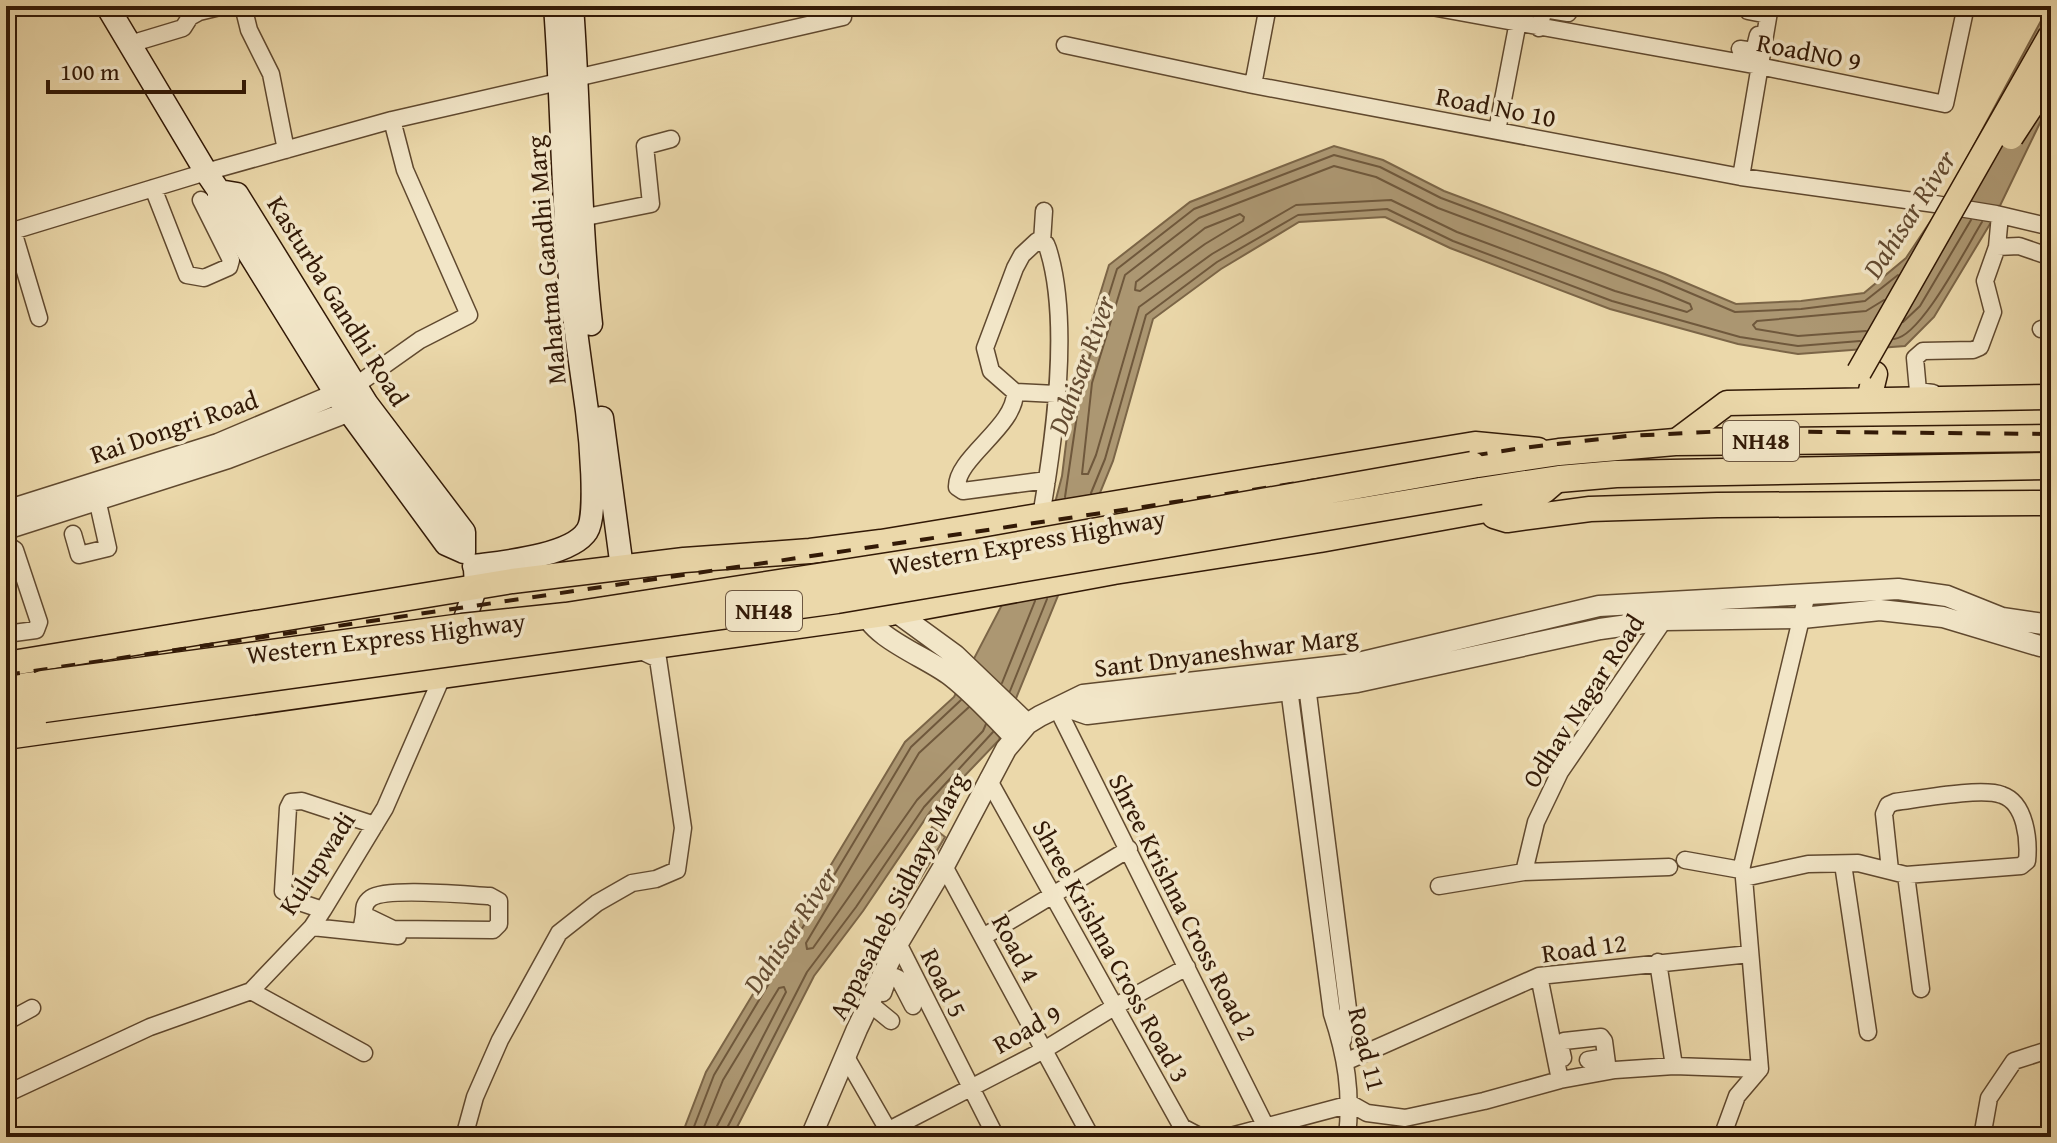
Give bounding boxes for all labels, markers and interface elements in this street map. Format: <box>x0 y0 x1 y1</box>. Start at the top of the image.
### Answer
street label: RoadNO 9 <box>1754 22 1865 81</box>
scale bar <box>48 44 244 94</box>
text: 100 m <box>60 54 120 89</box>
street label: Road No 10 <box>1433 76 1559 137</box>
street label: Mahatma Gandhi Marg <box>515 134 576 386</box>
water label: Dahisar River <box>1851 140 1966 287</box>
street label: Kasturba Gandhi Road <box>258 188 419 414</box>
water label: Dahisar River <box>1036 288 1125 441</box>
street label: Rai Dongri Road <box>85 380 263 473</box>
road number: NH48 <box>1723 421 1799 461</box>
street label: Western Express Highway <box>885 498 1169 585</box>
road number: NH48 <box>726 591 802 631</box>
street label: Western Express Highway <box>244 601 528 674</box>
street label: Odhav Nagar Road <box>1512 606 1654 795</box>
street label: Sant Dnyaneshwar Marg <box>1092 616 1360 687</box>
street label: Appasaheb Sidhaye Marg <box>818 765 977 1026</box>
street label: Shree Krishna Cross Road 2 <box>1099 766 1268 1047</box>
street label: Kulupwadi <box>269 803 365 922</box>
street label: Shree Krishna Cross Road 3 <box>1023 812 1200 1089</box>
water label: Dahisar River <box>731 857 848 1002</box>
street label: Road 4 <box>982 907 1051 989</box>
street label: Road 12 <box>1539 922 1629 973</box>
street label: Road 5 <box>911 942 978 1024</box>
street label: Road 9 <box>986 994 1068 1063</box>
street label: Road 11 <box>1338 1003 1397 1095</box>

